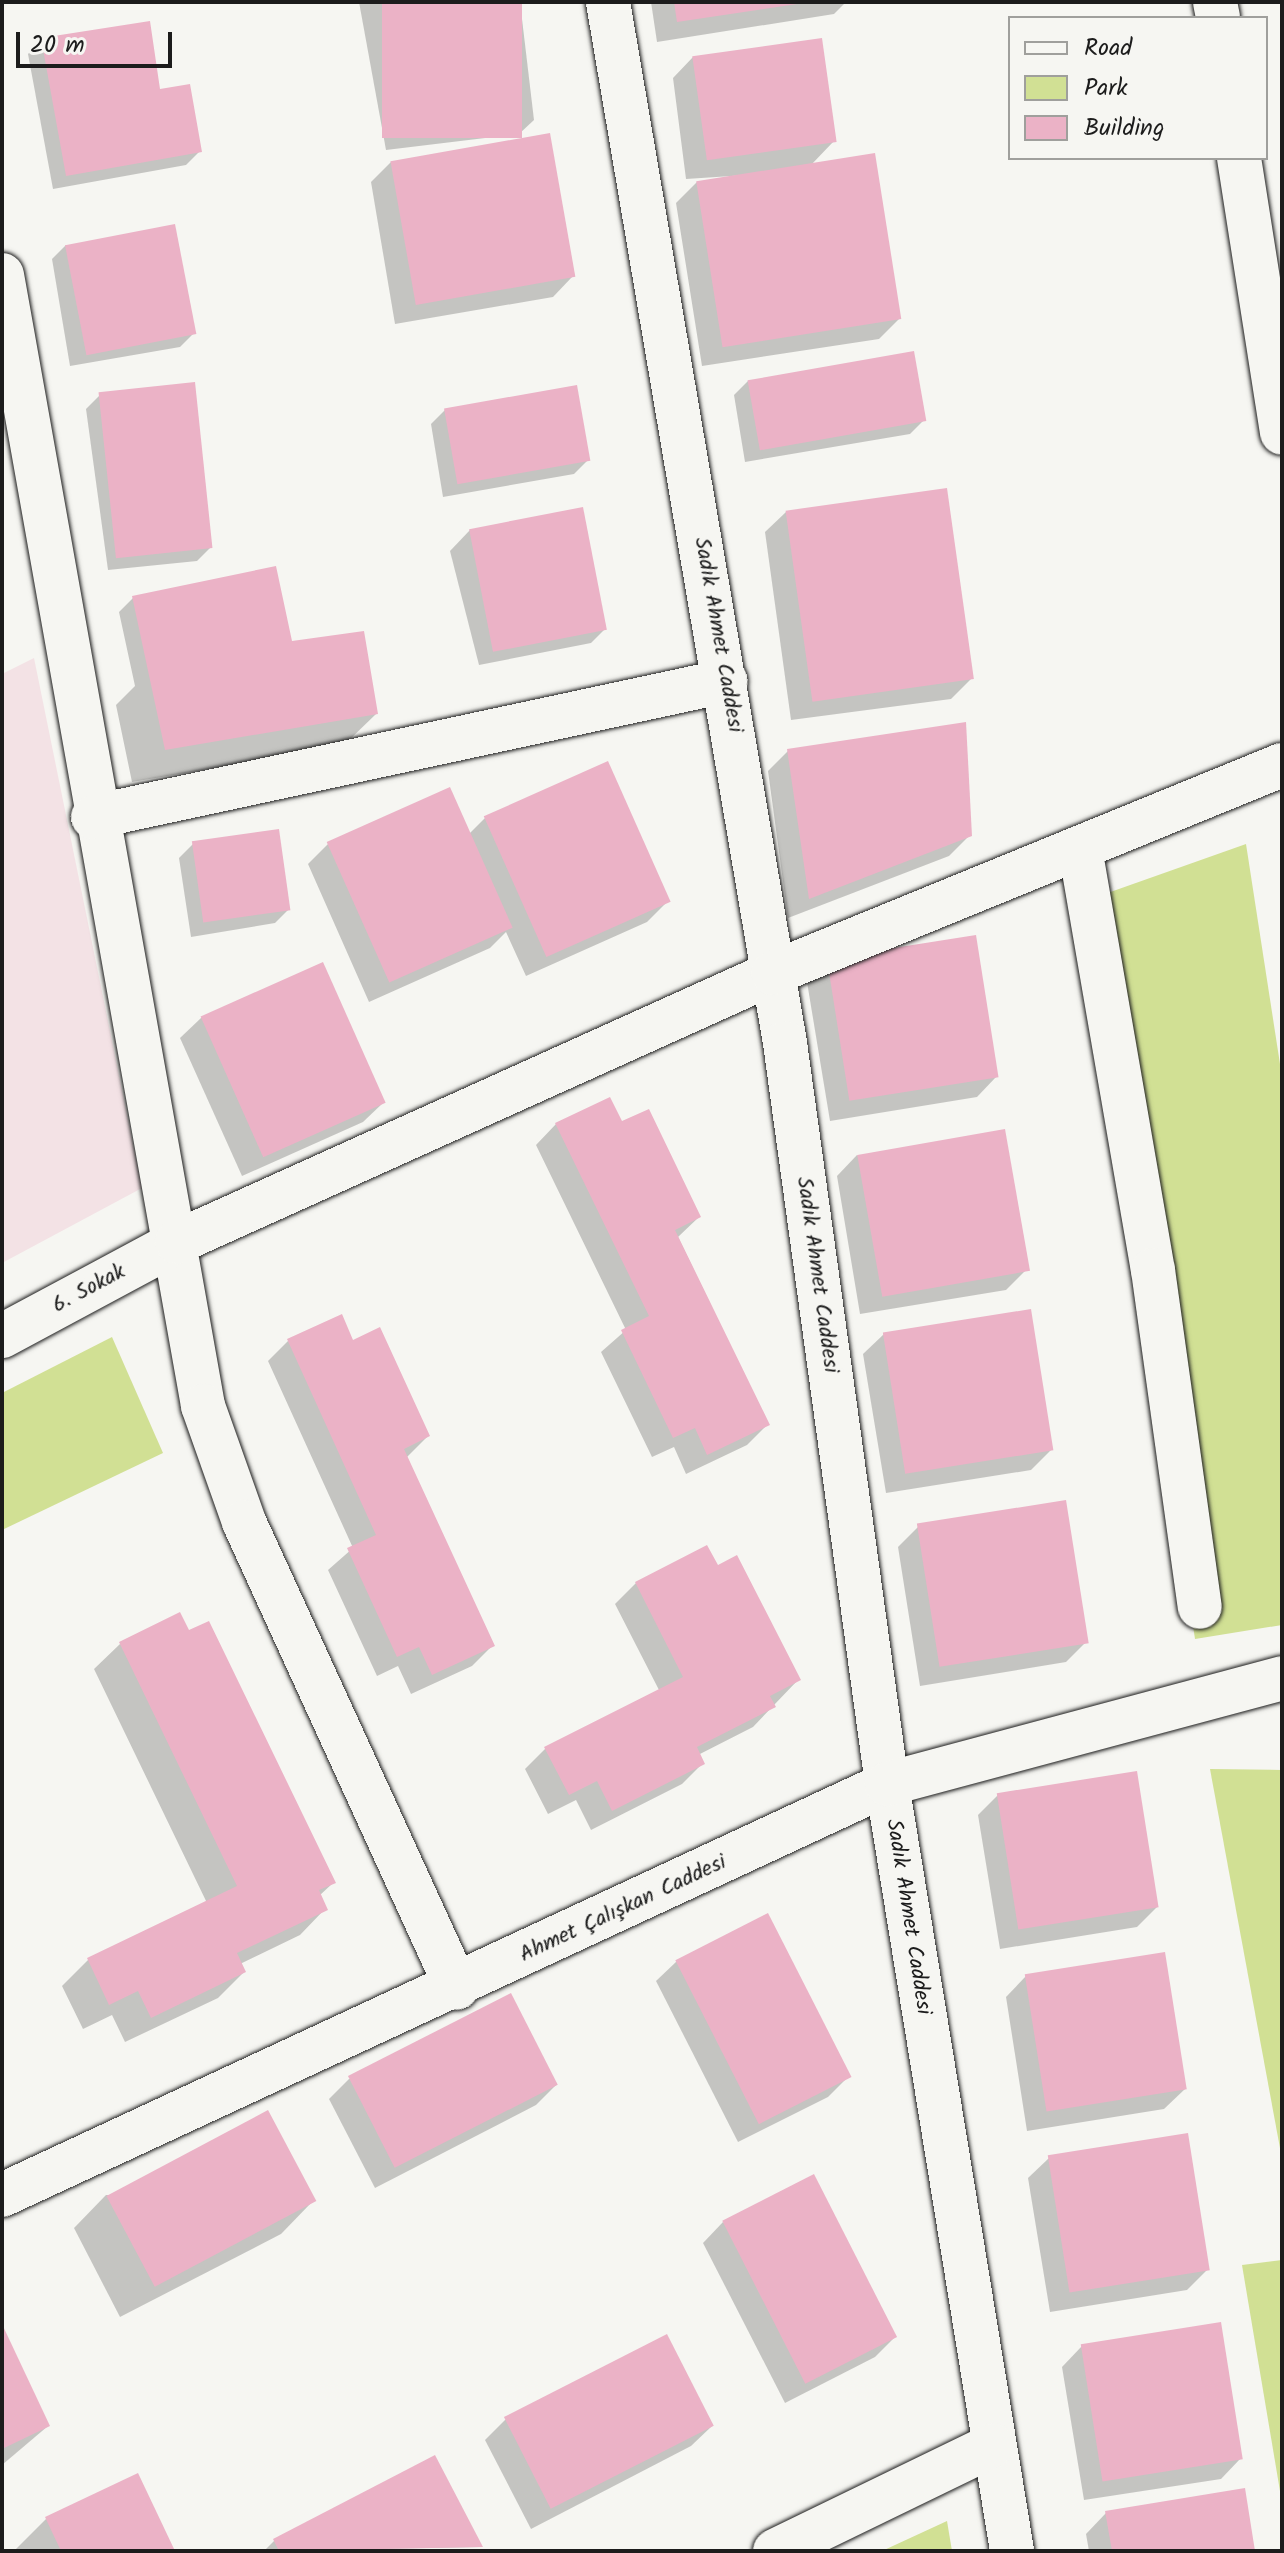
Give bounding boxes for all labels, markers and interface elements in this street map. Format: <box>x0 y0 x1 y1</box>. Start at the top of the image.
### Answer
scale bar <box>20 16 176 66</box>
legend <box>1008 16 1268 160</box>
text: 20 m <box>30 26 85 65</box>
text: Road <box>1084 29 1132 68</box>
text: Park <box>1084 69 1128 108</box>
text: Building <box>1084 109 1164 148</box>
street label: Sadık Ahmet Caddesi <box>688 535 748 735</box>
street label: Sadık Ahmet Caddesi <box>790 1175 844 1375</box>
street label: 6. Sokak <box>48 1259 130 1319</box>
street label: Sadık Ahmet Caddesi <box>879 1817 937 2017</box>
street label: Ahmet Çalışkan Caddesi <box>515 1849 731 1969</box>

